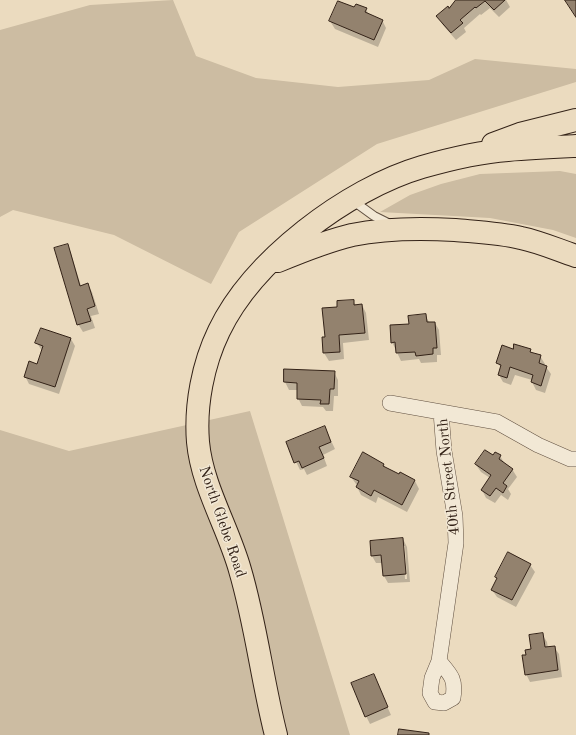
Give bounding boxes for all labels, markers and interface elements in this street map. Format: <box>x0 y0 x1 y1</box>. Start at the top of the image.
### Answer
street label: 40th Street North <box>434 418 464 536</box>
street label: North Glebe Road <box>194 464 250 580</box>

